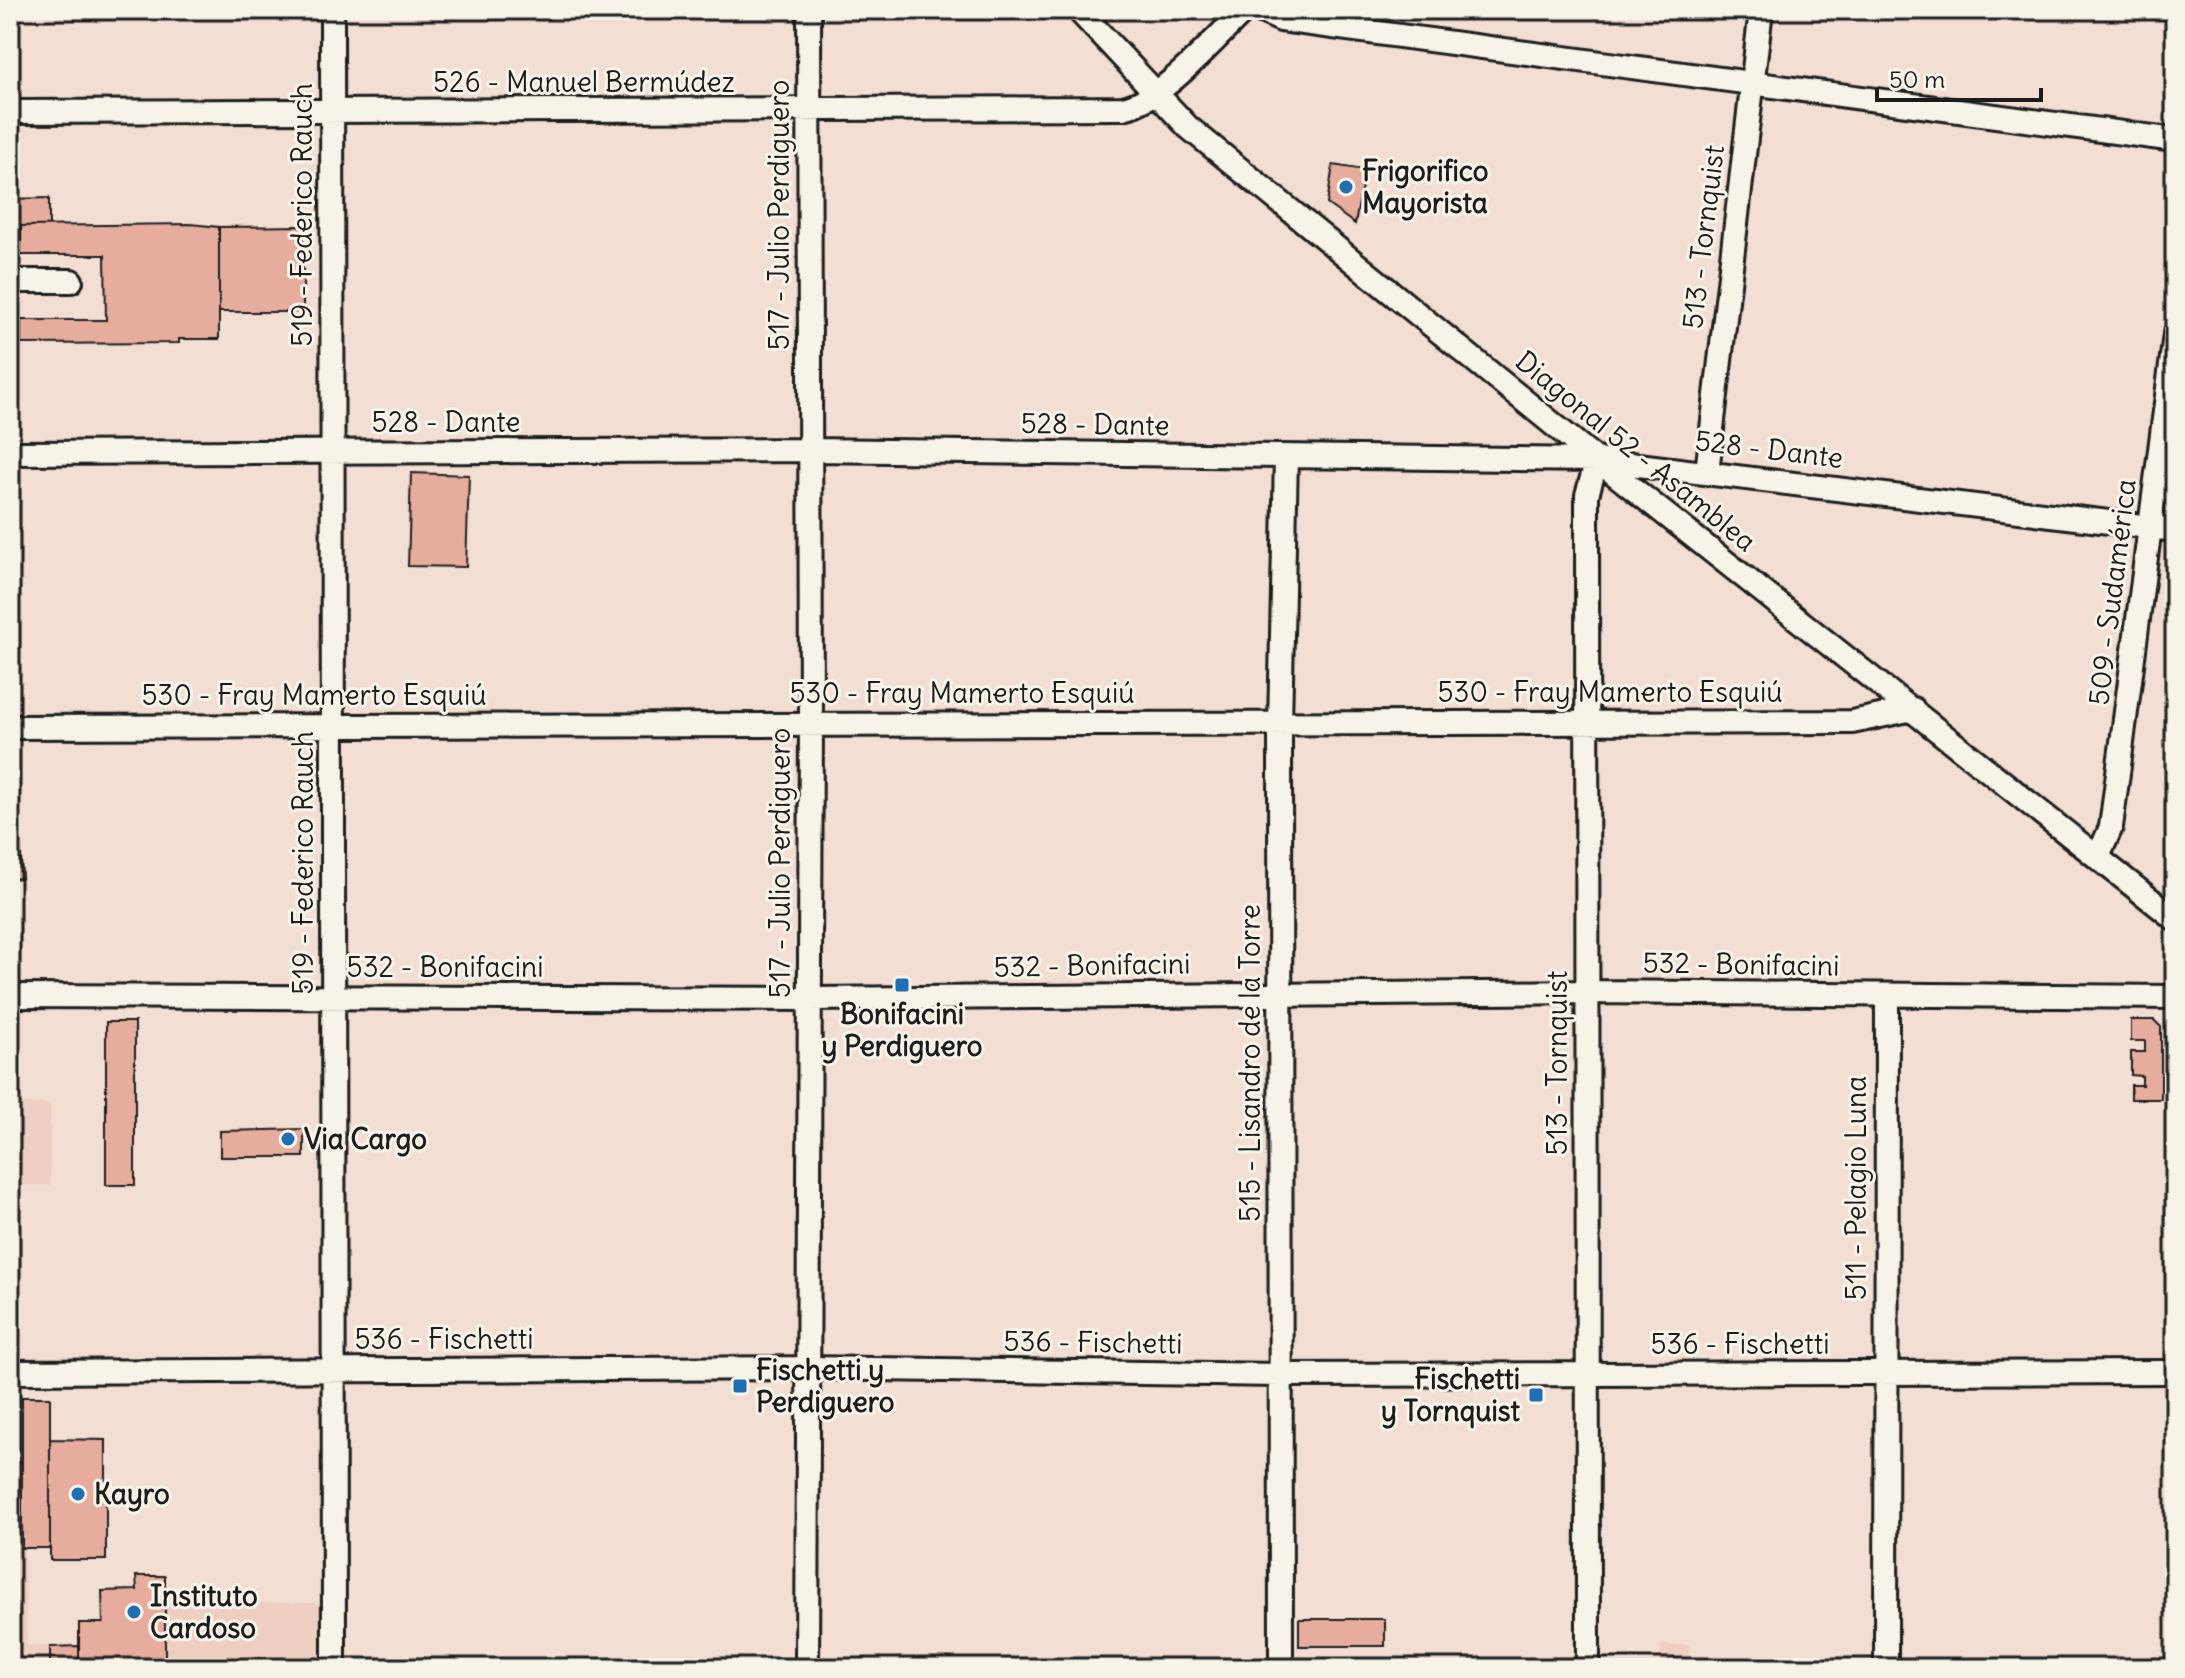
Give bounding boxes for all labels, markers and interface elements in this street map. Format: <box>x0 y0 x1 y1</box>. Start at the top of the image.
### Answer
scale bar <box>1877 52 2041 102</box>
street label: 526 - Manuel Bermúdez <box>433 64 735 100</box>
text: 50 m <box>1889 64 1945 94</box>
street label: 517 - Julio Perdiguero <box>761 80 797 350</box>
street label: 519 - Federico Rauch <box>284 83 320 347</box>
street label: 513 - Tornquist <box>1674 143 1732 331</box>
place label: Frigorifico Mayorista <box>1362 153 1489 221</box>
marker: Frigorifico Mayorista <box>1337 178 1355 196</box>
street label: Diagonal 52 - Asamblea <box>1508 343 1764 559</box>
street label: 528 - Dante <box>372 404 520 440</box>
street label: 528 - Dante <box>1020 405 1170 443</box>
street label: 528 - Dante <box>1693 422 1845 476</box>
street label: 509 - Sudamérica <box>2080 477 2144 707</box>
street label: 530 - Fray Mamerto Esquiú <box>1437 674 1783 710</box>
street label: 530 - Fray Mamerto Esquiú <box>789 675 1135 711</box>
street label: 530 - Fray Mamerto Esquiú <box>141 677 487 713</box>
street label: 517 - Julio Perdiguero <box>762 728 798 998</box>
street label: 519 - Federico Rauch <box>285 731 321 995</box>
street label: 515 - Lisandro de la Torre <box>1232 904 1268 1222</box>
street label: 532 - Bonifacini <box>1642 944 1840 984</box>
street label: 532 - Bonifacini <box>993 945 1191 985</box>
street label: 532 - Bonifacini <box>347 949 543 985</box>
street label: 513 - Tornquist <box>1539 971 1575 1155</box>
marker: Bonifacini y Perdiguero <box>893 976 911 994</box>
place label: Bonifacini y Perdiguero <box>821 996 983 1064</box>
street label: 511 - Pelagio Luna <box>1838 1076 1874 1300</box>
place label: Via Cargo <box>304 1121 427 1157</box>
marker: Via Cargo <box>279 1130 297 1148</box>
street label: 536 - Fischetti <box>355 1321 533 1357</box>
street label: 536 - Fischetti <box>1003 1322 1183 1362</box>
street label: 536 - Fischetti <box>1651 1326 1829 1362</box>
place label: Fischetti y Perdiguero <box>756 1352 895 1420</box>
place label: Fischetti y Tornquist <box>1381 1361 1521 1429</box>
marker: Fischetti y Perdiguero <box>731 1377 749 1395</box>
marker: Fischetti y Tornquist <box>1527 1386 1545 1404</box>
place label: Kayro <box>94 1476 170 1512</box>
marker: Kayro <box>69 1485 87 1503</box>
place label: Instituto Cardoso <box>150 1578 258 1646</box>
marker: Instituto Cardoso <box>125 1603 143 1621</box>

